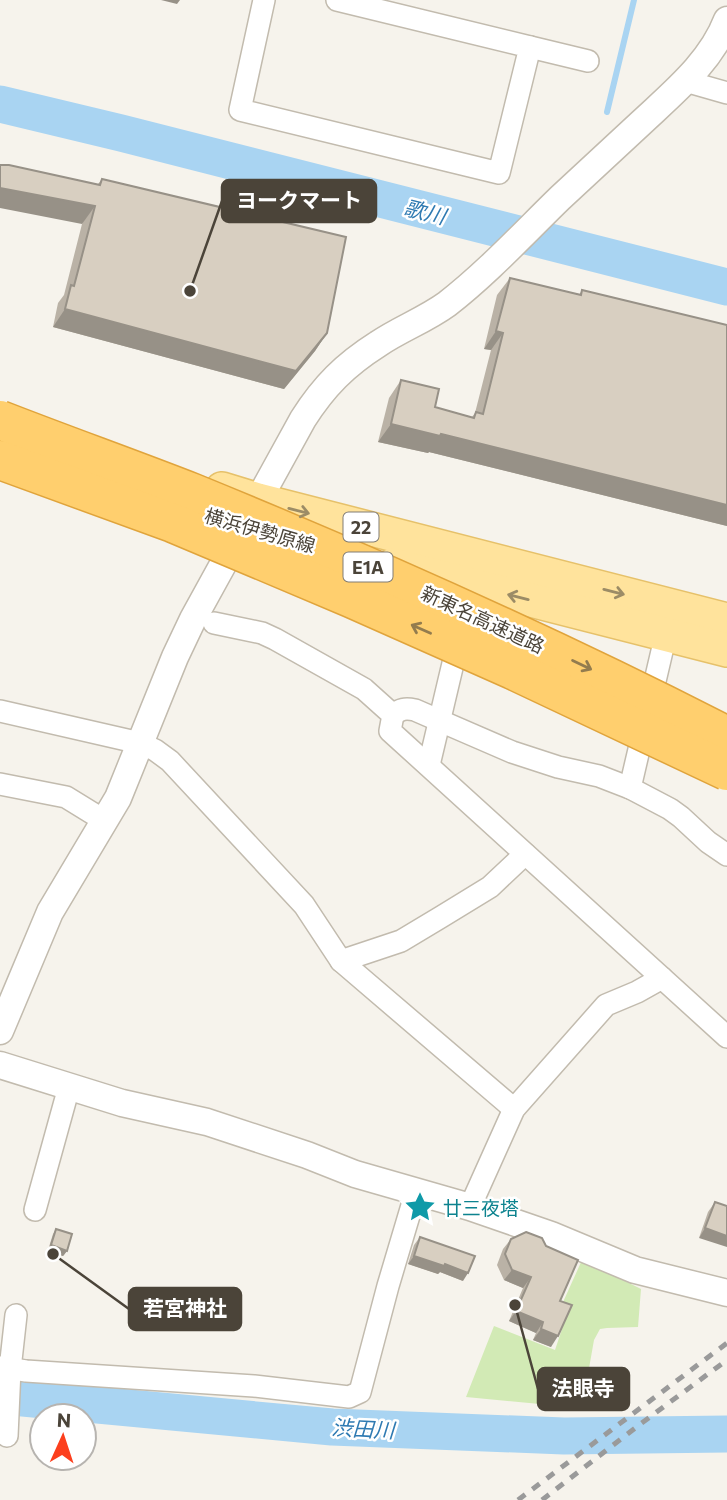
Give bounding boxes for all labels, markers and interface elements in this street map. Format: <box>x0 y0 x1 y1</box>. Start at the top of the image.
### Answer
callout: ヨークマート <box>222 180 376 222</box>
text: ヨークマート <box>236 187 362 212</box>
water label: 歌川 <box>402 194 450 229</box>
street label: 横浜伊勢原線 <box>202 503 318 557</box>
one-way arrow <box>287 505 310 518</box>
road number: 22 <box>344 512 378 542</box>
road number: E1A <box>344 552 392 582</box>
street label: 新東名高速道路 <box>418 580 548 658</box>
one-way arrow <box>603 586 625 599</box>
one-way arrow <box>507 590 530 603</box>
one-way arrow <box>411 622 432 635</box>
one-way arrow <box>571 659 592 673</box>
place icon: 廿三夜塔 <box>403 1190 437 1224</box>
place label: 廿三夜塔 <box>443 1196 519 1219</box>
callout: 若宮神社 <box>129 1288 241 1330</box>
text: 若宮神社 <box>143 1295 227 1320</box>
callout: 法眼寺 <box>538 1368 629 1410</box>
text: 法眼寺 <box>552 1375 615 1400</box>
north arrow <box>28 1402 98 1472</box>
text: N <box>56 1408 72 1431</box>
water label: 渋田川 <box>331 1414 397 1442</box>

